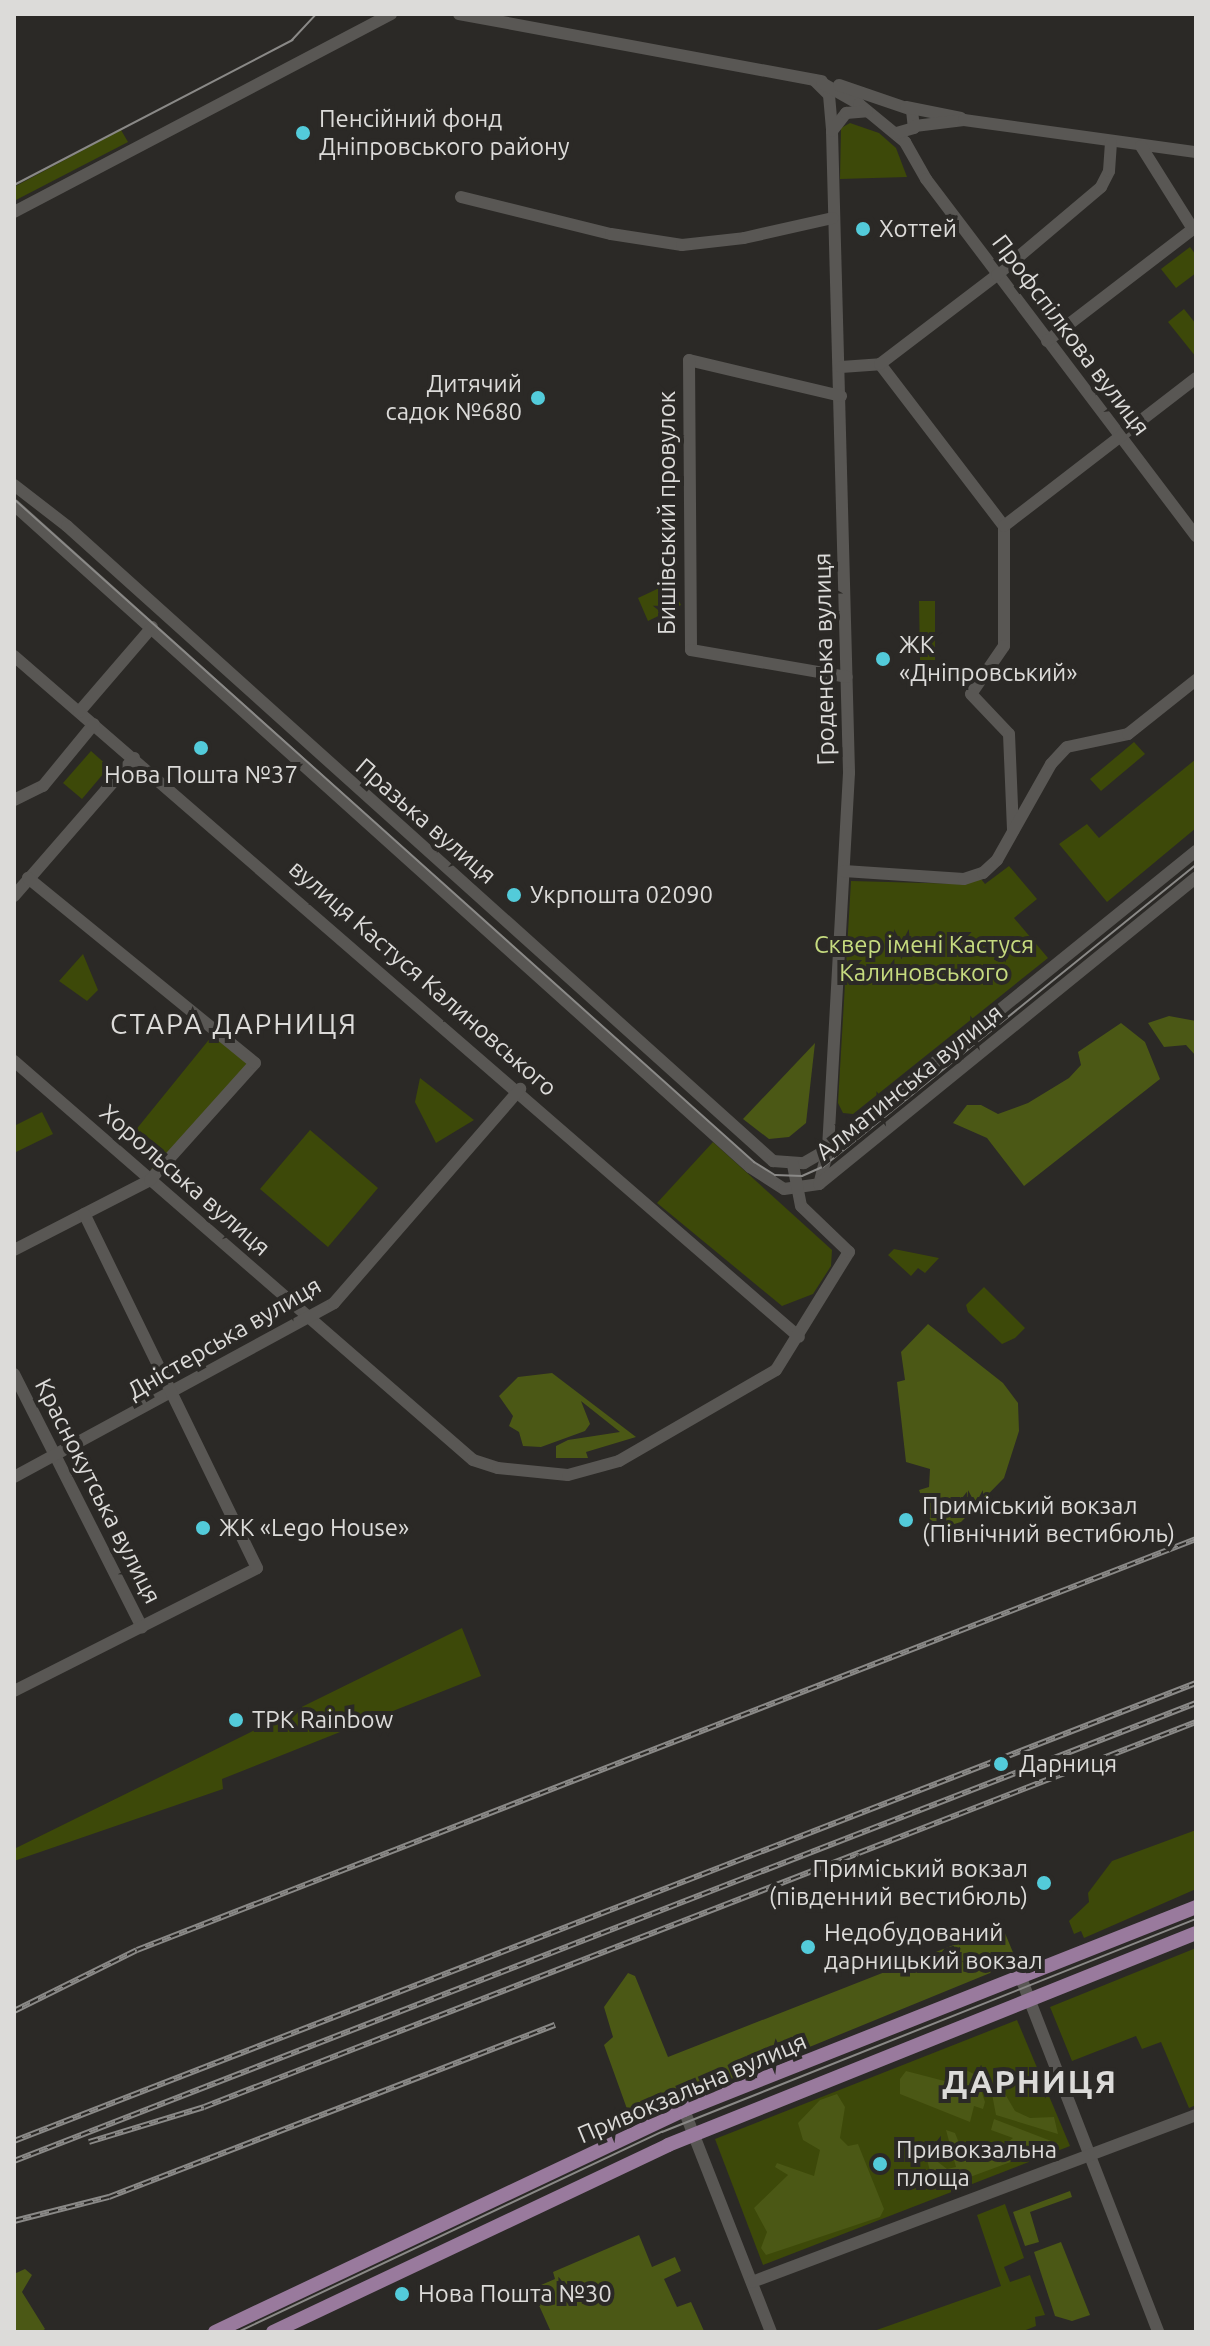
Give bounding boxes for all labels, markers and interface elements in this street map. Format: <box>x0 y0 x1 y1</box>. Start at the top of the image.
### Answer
place label: Пенсійний фонд Дніпровського району <box>319 105 570 161</box>
marker: Пенсійний фонд Дніпровського району <box>294 124 312 142</box>
place label: Хоттей <box>879 215 957 243</box>
marker: Хоттей <box>854 220 872 238</box>
street label: Профспілкова вулиця <box>986 229 1156 441</box>
place label: Дитячий садок №680 <box>386 370 522 426</box>
marker: Дитячий садок №680 <box>529 389 547 407</box>
street label: Бишівський провулок <box>653 391 681 635</box>
street label: Гроденська вулиця <box>808 552 840 766</box>
place label: ЖК «Дніпровський» <box>899 631 1078 687</box>
marker: ЖК «Дніпровський» <box>874 650 892 668</box>
marker: Нова Пошта №37 <box>192 739 210 757</box>
street label: Празька вулиця <box>350 752 502 890</box>
place label: Нова Пошта №37 <box>104 761 298 789</box>
street label: вулиця Кастуся Калиновського <box>283 854 563 1102</box>
place label: Укрпошта 02090 <box>530 881 713 909</box>
marker: Укрпошта 02090 <box>505 886 523 904</box>
park label: Сквер імені Кастуся Калиновського <box>814 931 1034 987</box>
street label: Алматинська вулиця <box>810 998 1008 1166</box>
district label: СТАРА ДАРНИЦЯ <box>110 1007 358 1041</box>
street label: Хорольська вулиця <box>94 1098 276 1262</box>
street label: Дністерська вулиця <box>122 1271 326 1405</box>
street label: Краснокутська вулиця <box>29 1374 167 1608</box>
place label: Приміський вокзал (Північний вестибюль) <box>922 1492 1175 1548</box>
marker: Приміський вокзал (Північний вестибюль) <box>897 1511 915 1529</box>
place label: ЖК «Lego House» <box>219 1514 409 1542</box>
marker: ЖК «Lego House» <box>194 1519 212 1537</box>
place label: ТРК Rainbow <box>252 1706 393 1734</box>
marker: ТРК Rainbow <box>227 1711 245 1729</box>
place label: Дарниця <box>1019 1750 1117 1778</box>
marker: Дарниця <box>990 1753 1012 1775</box>
place label: Приміський вокзал (південний вестибюль) <box>769 1855 1028 1911</box>
marker: Приміський вокзал (південний вестибюль) <box>1035 1874 1053 1892</box>
place label: Недобудований дарницький вокзал <box>824 1919 1043 1975</box>
marker: Недобудований дарницький вокзал <box>799 1938 817 1956</box>
street label: Привокзальна вулиця <box>573 2027 811 2149</box>
district label: ДАРНИЦЯ <box>942 2062 1118 2100</box>
place label: Привокзальна площа <box>896 2136 1057 2192</box>
marker: Привокзальна площа <box>871 2155 889 2173</box>
place label: Нова Пошта №30 <box>418 2280 612 2308</box>
marker: Нова Пошта №30 <box>393 2285 411 2303</box>

